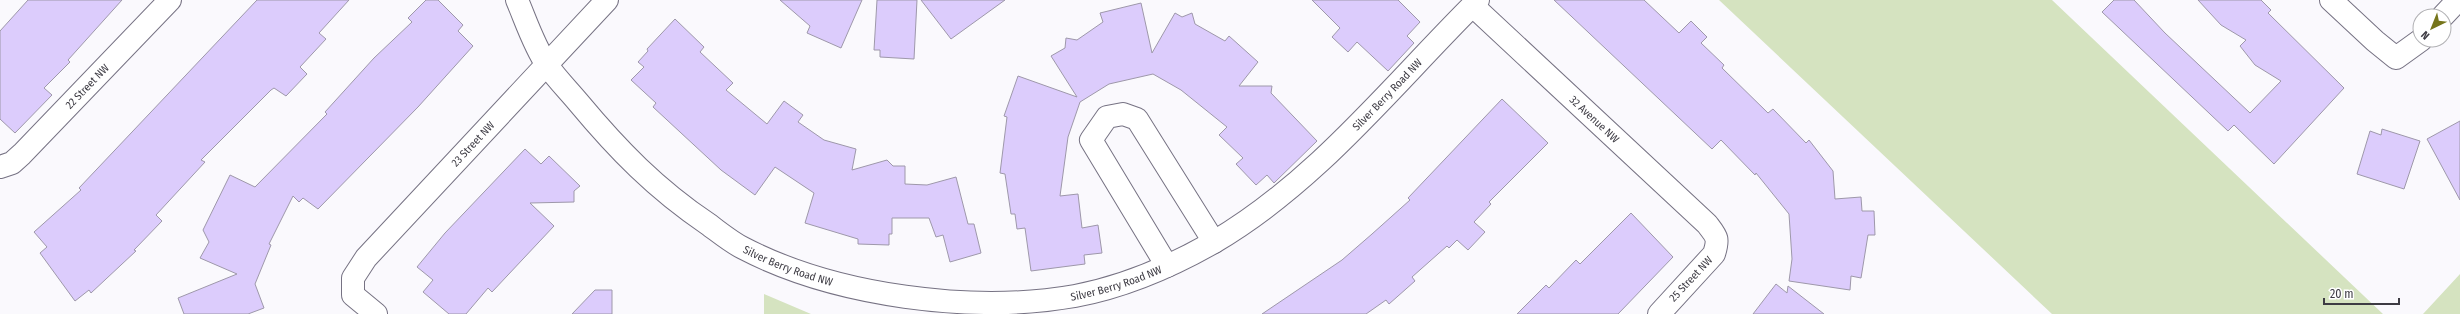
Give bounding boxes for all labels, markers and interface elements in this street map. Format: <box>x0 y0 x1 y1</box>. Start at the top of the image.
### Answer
north arrow <box>2412 8 2452 48</box>
text: N <box>2419 28 2432 42</box>
street label: Silver Berry Road NW <box>1350 56 1425 133</box>
street label: 22 Street NW <box>63 61 111 111</box>
street label: 32 Avenue NW <box>1567 93 1622 145</box>
street label: 23 Street NW <box>448 118 497 169</box>
street label: Silver Berry Road NW <box>741 243 834 288</box>
street label: 25 Street NW <box>1667 254 1715 304</box>
street label: Silver Berry Road NW <box>1070 263 1164 303</box>
scale bar <box>2324 280 2399 306</box>
text: 20 m <box>2330 287 2354 301</box>

